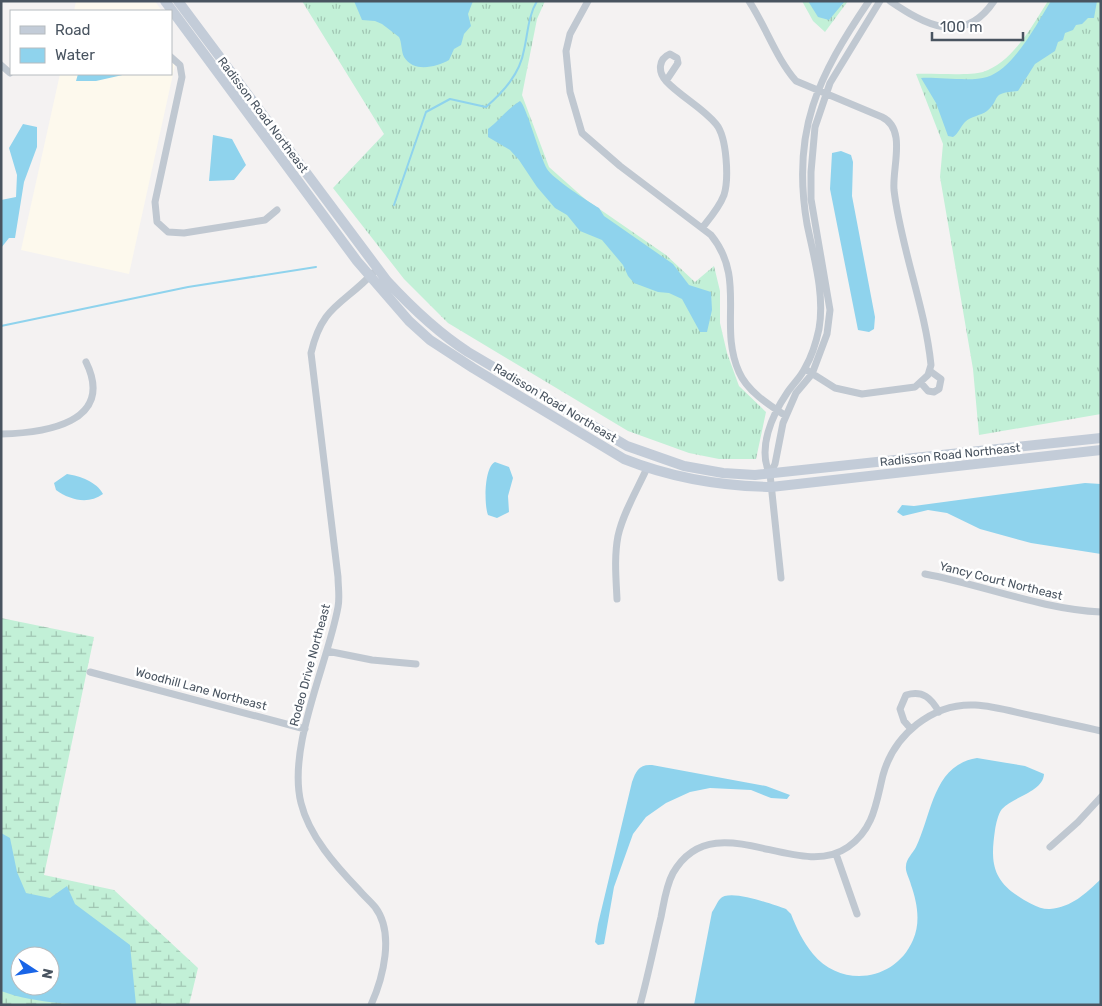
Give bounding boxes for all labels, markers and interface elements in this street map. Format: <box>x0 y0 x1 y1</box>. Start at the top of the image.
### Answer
legend <box>10 10 172 75</box>
scale bar <box>932 10 1023 42</box>
text: 100 m <box>940 18 982 36</box>
text: Road <box>55 21 91 39</box>
text: Water <box>55 46 95 64</box>
street label: Radisson Road Northeast <box>215 54 311 176</box>
street label: Radisson Road Northeast <box>491 361 619 446</box>
street label: Radisson Road Northeast <box>879 441 1021 469</box>
street label: Yancy Court Northeast <box>938 559 1064 603</box>
street label: Rodeo Drive Northeast <box>287 602 333 728</box>
street label: Woodhill Lane Northeast <box>134 665 269 713</box>
north arrow <box>10 946 60 996</box>
text: N <box>38 967 57 980</box>

